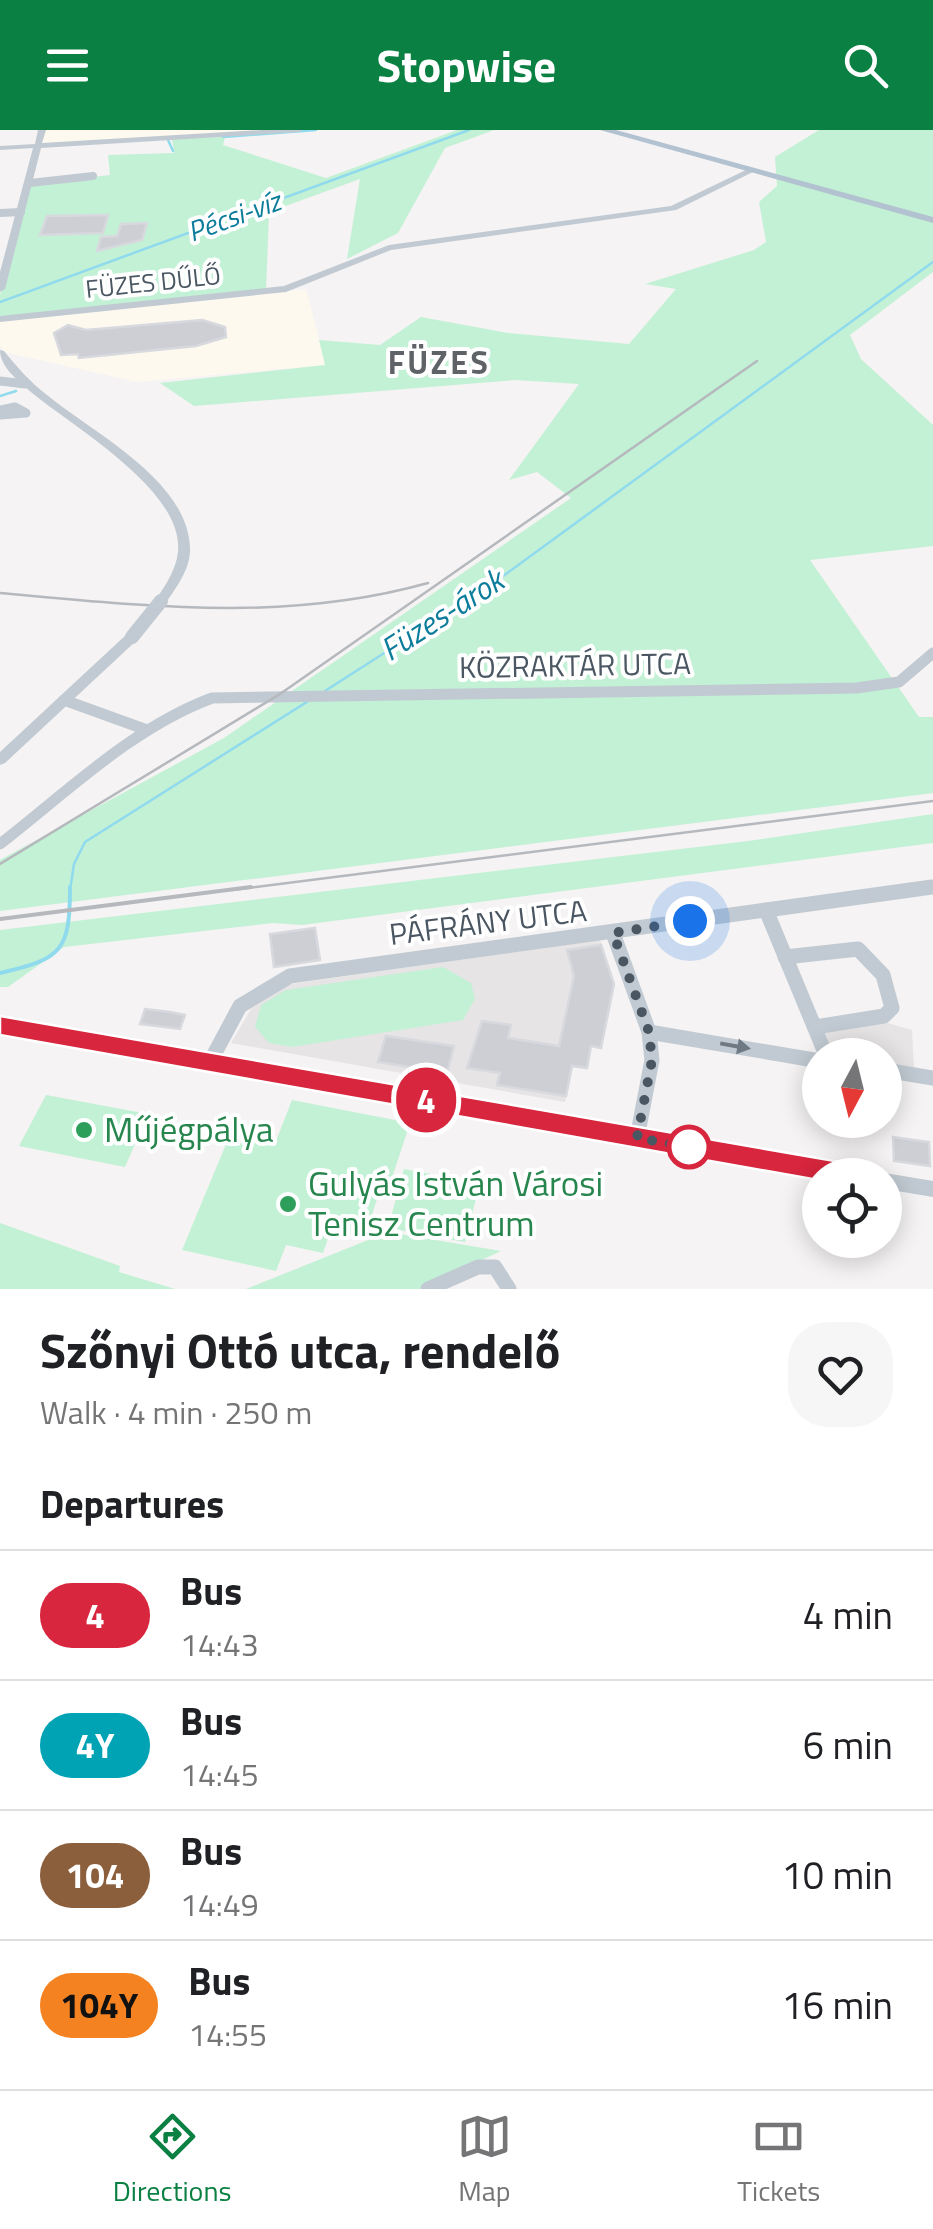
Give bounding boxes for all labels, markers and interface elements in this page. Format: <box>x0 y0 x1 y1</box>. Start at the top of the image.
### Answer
text: Stopwise <box>377 31 556 99</box>
icon: menu <box>40 38 95 93</box>
icon: search <box>838 38 893 93</box>
water label: Pécsi-víz <box>181 178 289 252</box>
street label: FÜZES DŰLŐ <box>84 256 222 308</box>
district label: FÜZES <box>388 338 490 386</box>
water label: Füzes-árok <box>370 554 516 672</box>
street label: KÖZRAKTÁR UTCA <box>459 640 691 690</box>
street label: PÁFRÁNY UTCA <box>387 887 589 957</box>
your location <box>665 896 715 946</box>
north arrow <box>802 1038 902 1138</box>
map controls <box>802 1038 902 1258</box>
one-way arrow <box>719 1039 751 1055</box>
line badge: 4 <box>394 1068 458 1132</box>
text: 4 <box>416 1073 436 1127</box>
place label: Műjégpálya <box>104 1102 274 1156</box>
marker: Műjégpálya <box>73 1119 95 1141</box>
unlabelled marker <box>668 1126 710 1168</box>
place label: Gulyás István Városi Tenisz Centrum <box>308 1156 603 1250</box>
button: locate <box>802 1158 902 1258</box>
marker: Gulyás István Városi Tenisz Centrum <box>277 1193 299 1215</box>
text: Szőnyi Ottó utca, rendelő <box>40 1314 560 1387</box>
button: heart <box>788 1322 893 1427</box>
text: Walk · 4 min · 250 m <box>40 1388 312 1436</box>
text: Departures <box>40 1475 224 1533</box>
text: Bus <box>180 1562 242 1620</box>
text: 4 min <box>803 1586 893 1644</box>
text: 4 <box>85 1588 105 1642</box>
text: 14:43 <box>180 1620 259 1668</box>
text: Bus <box>180 1692 242 1750</box>
text: 6 min <box>803 1716 893 1774</box>
text: 4Y <box>75 1718 115 1772</box>
text: 14:45 <box>180 1750 259 1798</box>
text: Bus <box>180 1822 242 1880</box>
text: 10 min <box>782 1846 893 1904</box>
text: 104 <box>66 1848 124 1902</box>
text: 14:49 <box>180 1880 259 1928</box>
text: Bus <box>188 1952 250 2010</box>
text: 16 min <box>782 1976 893 2034</box>
text: 104Y <box>60 1978 138 2032</box>
text: 14:55 <box>188 2010 267 2058</box>
tab: Directions <box>113 2109 231 2212</box>
tab: Map <box>457 2109 512 2212</box>
tab: Tickets <box>737 2109 820 2212</box>

